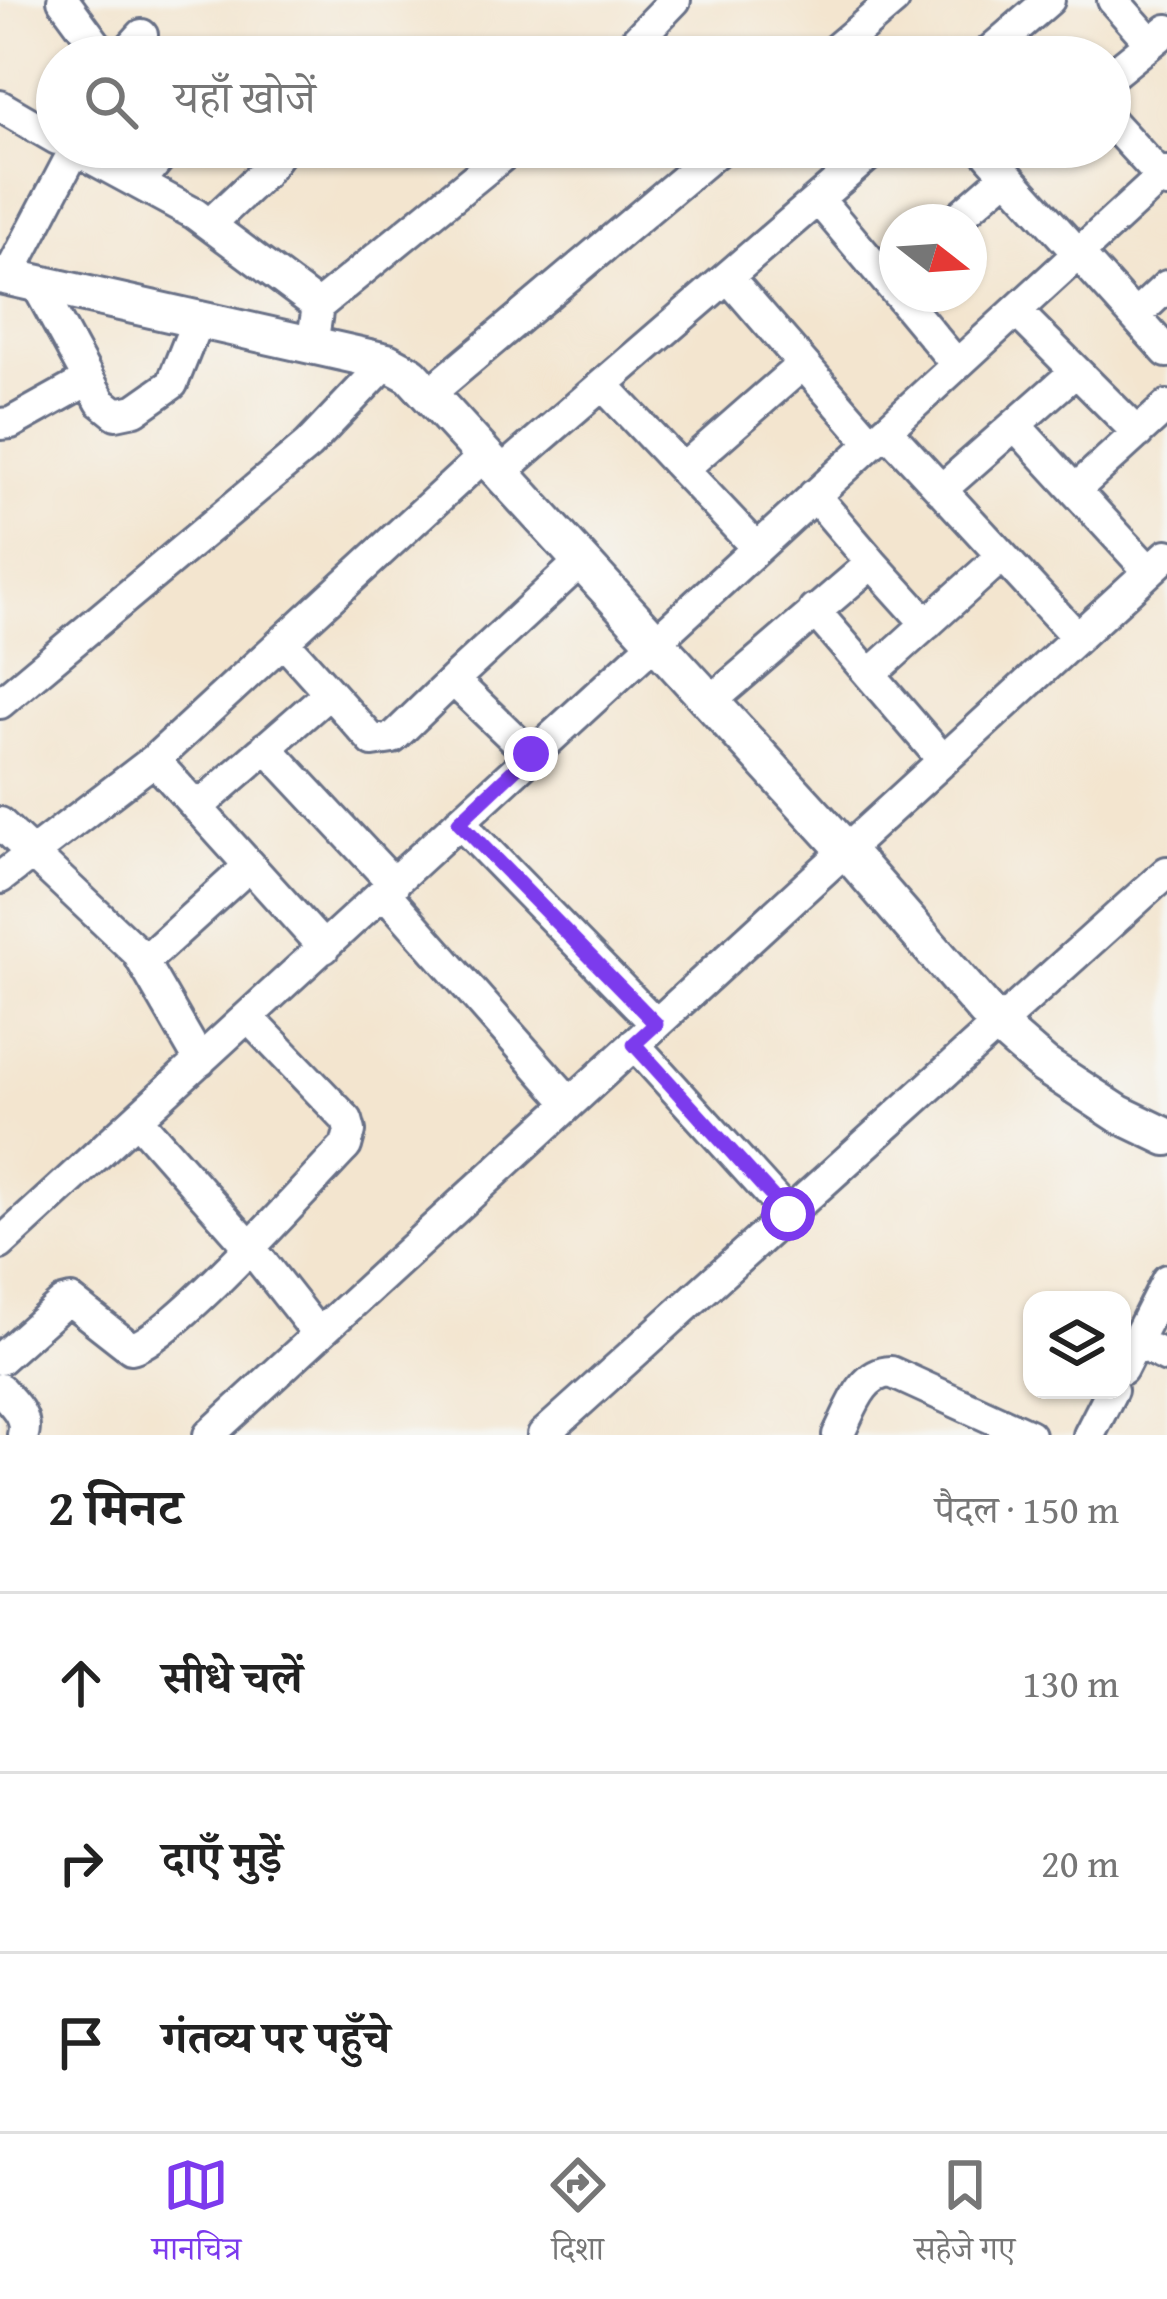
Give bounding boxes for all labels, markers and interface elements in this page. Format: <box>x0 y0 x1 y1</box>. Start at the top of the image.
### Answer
search box <box>36 36 1131 168</box>
text: यहाँ खोजें <box>174 64 316 129</box>
icon: search <box>78 69 144 135</box>
north arrow <box>879 204 987 312</box>
route end <box>504 727 558 781</box>
route start <box>761 1187 815 1241</box>
map controls <box>1023 1291 1131 1399</box>
button: layers <box>1023 1291 1131 1399</box>
text: 2 मिनट <box>48 1469 182 1544</box>
text: पैदल · 150 m <box>935 1480 1119 1537</box>
text: सीधे चलें <box>162 1644 302 1709</box>
icon: ahead <box>48 1650 114 1716</box>
text: 130 m <box>1022 1654 1119 1711</box>
text: दाएँ मुड़ें <box>162 1824 282 1889</box>
icon: right <box>48 1830 114 1896</box>
text: 20 m <box>1041 1834 1119 1891</box>
text: गंतव्य पर पहुँचे <box>162 2004 390 2069</box>
icon: arrive <box>48 2010 114 2076</box>
tab: मानचित्र <box>152 2152 241 2281</box>
tab: दिशा <box>545 2152 611 2281</box>
tab: सहेजे गए <box>914 2152 1015 2281</box>

